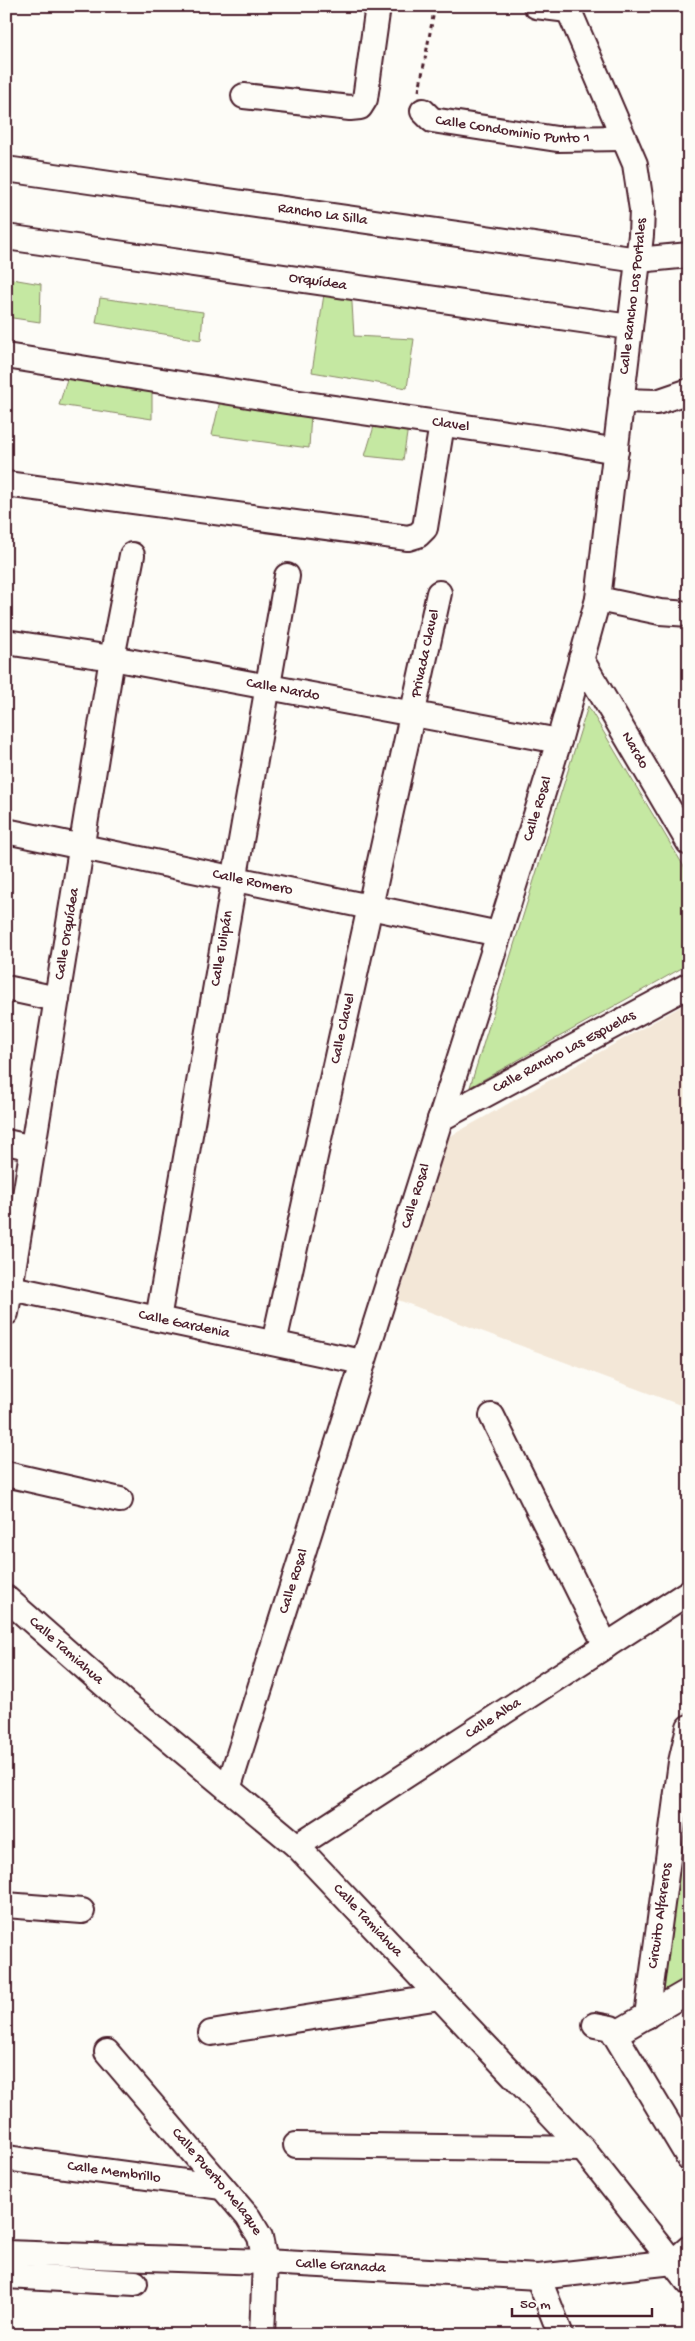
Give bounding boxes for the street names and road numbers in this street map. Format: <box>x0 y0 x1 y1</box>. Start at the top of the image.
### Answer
street label: Calle Condominio Punto 1 <box>434 112 590 148</box>
street label: Rancho La Silla <box>277 199 369 230</box>
street label: Calle Rancho Los Portales <box>616 217 651 375</box>
street label: Orquídea <box>288 269 349 295</box>
street label: Clavel <box>431 413 471 436</box>
street label: Privada Clavel <box>407 608 444 700</box>
street label: Calle Nardo <box>245 674 321 705</box>
street label: Nardo <box>617 729 653 772</box>
street label: Calle Rosal <box>519 774 556 844</box>
street label: Calle Romero <box>211 865 295 900</box>
street label: Calle Orquídea <box>51 886 84 981</box>
street label: Calle Tulipán <box>207 909 238 988</box>
street label: Calle Clavel <box>327 991 360 1066</box>
street label: Calle Rancho Las Espuelas <box>490 1006 639 1098</box>
street label: Calle Rosal <box>397 1161 435 1231</box>
street label: Calle Gardenia <box>137 1306 232 1343</box>
street label: Calle Rosal <box>275 1546 313 1616</box>
street label: Calle Tamiahua <box>25 1613 108 1689</box>
street label: Calle Alba <box>462 1694 525 1743</box>
street label: Circuito Alfareros <box>644 1861 676 1970</box>
street label: Calle Tamiahua <box>329 1880 407 1962</box>
street label: Calle Puerto Melaque <box>167 2125 266 2239</box>
street label: Calle Membrillo <box>66 2157 162 2188</box>
street label: Calle Granada <box>295 2255 387 2278</box>

